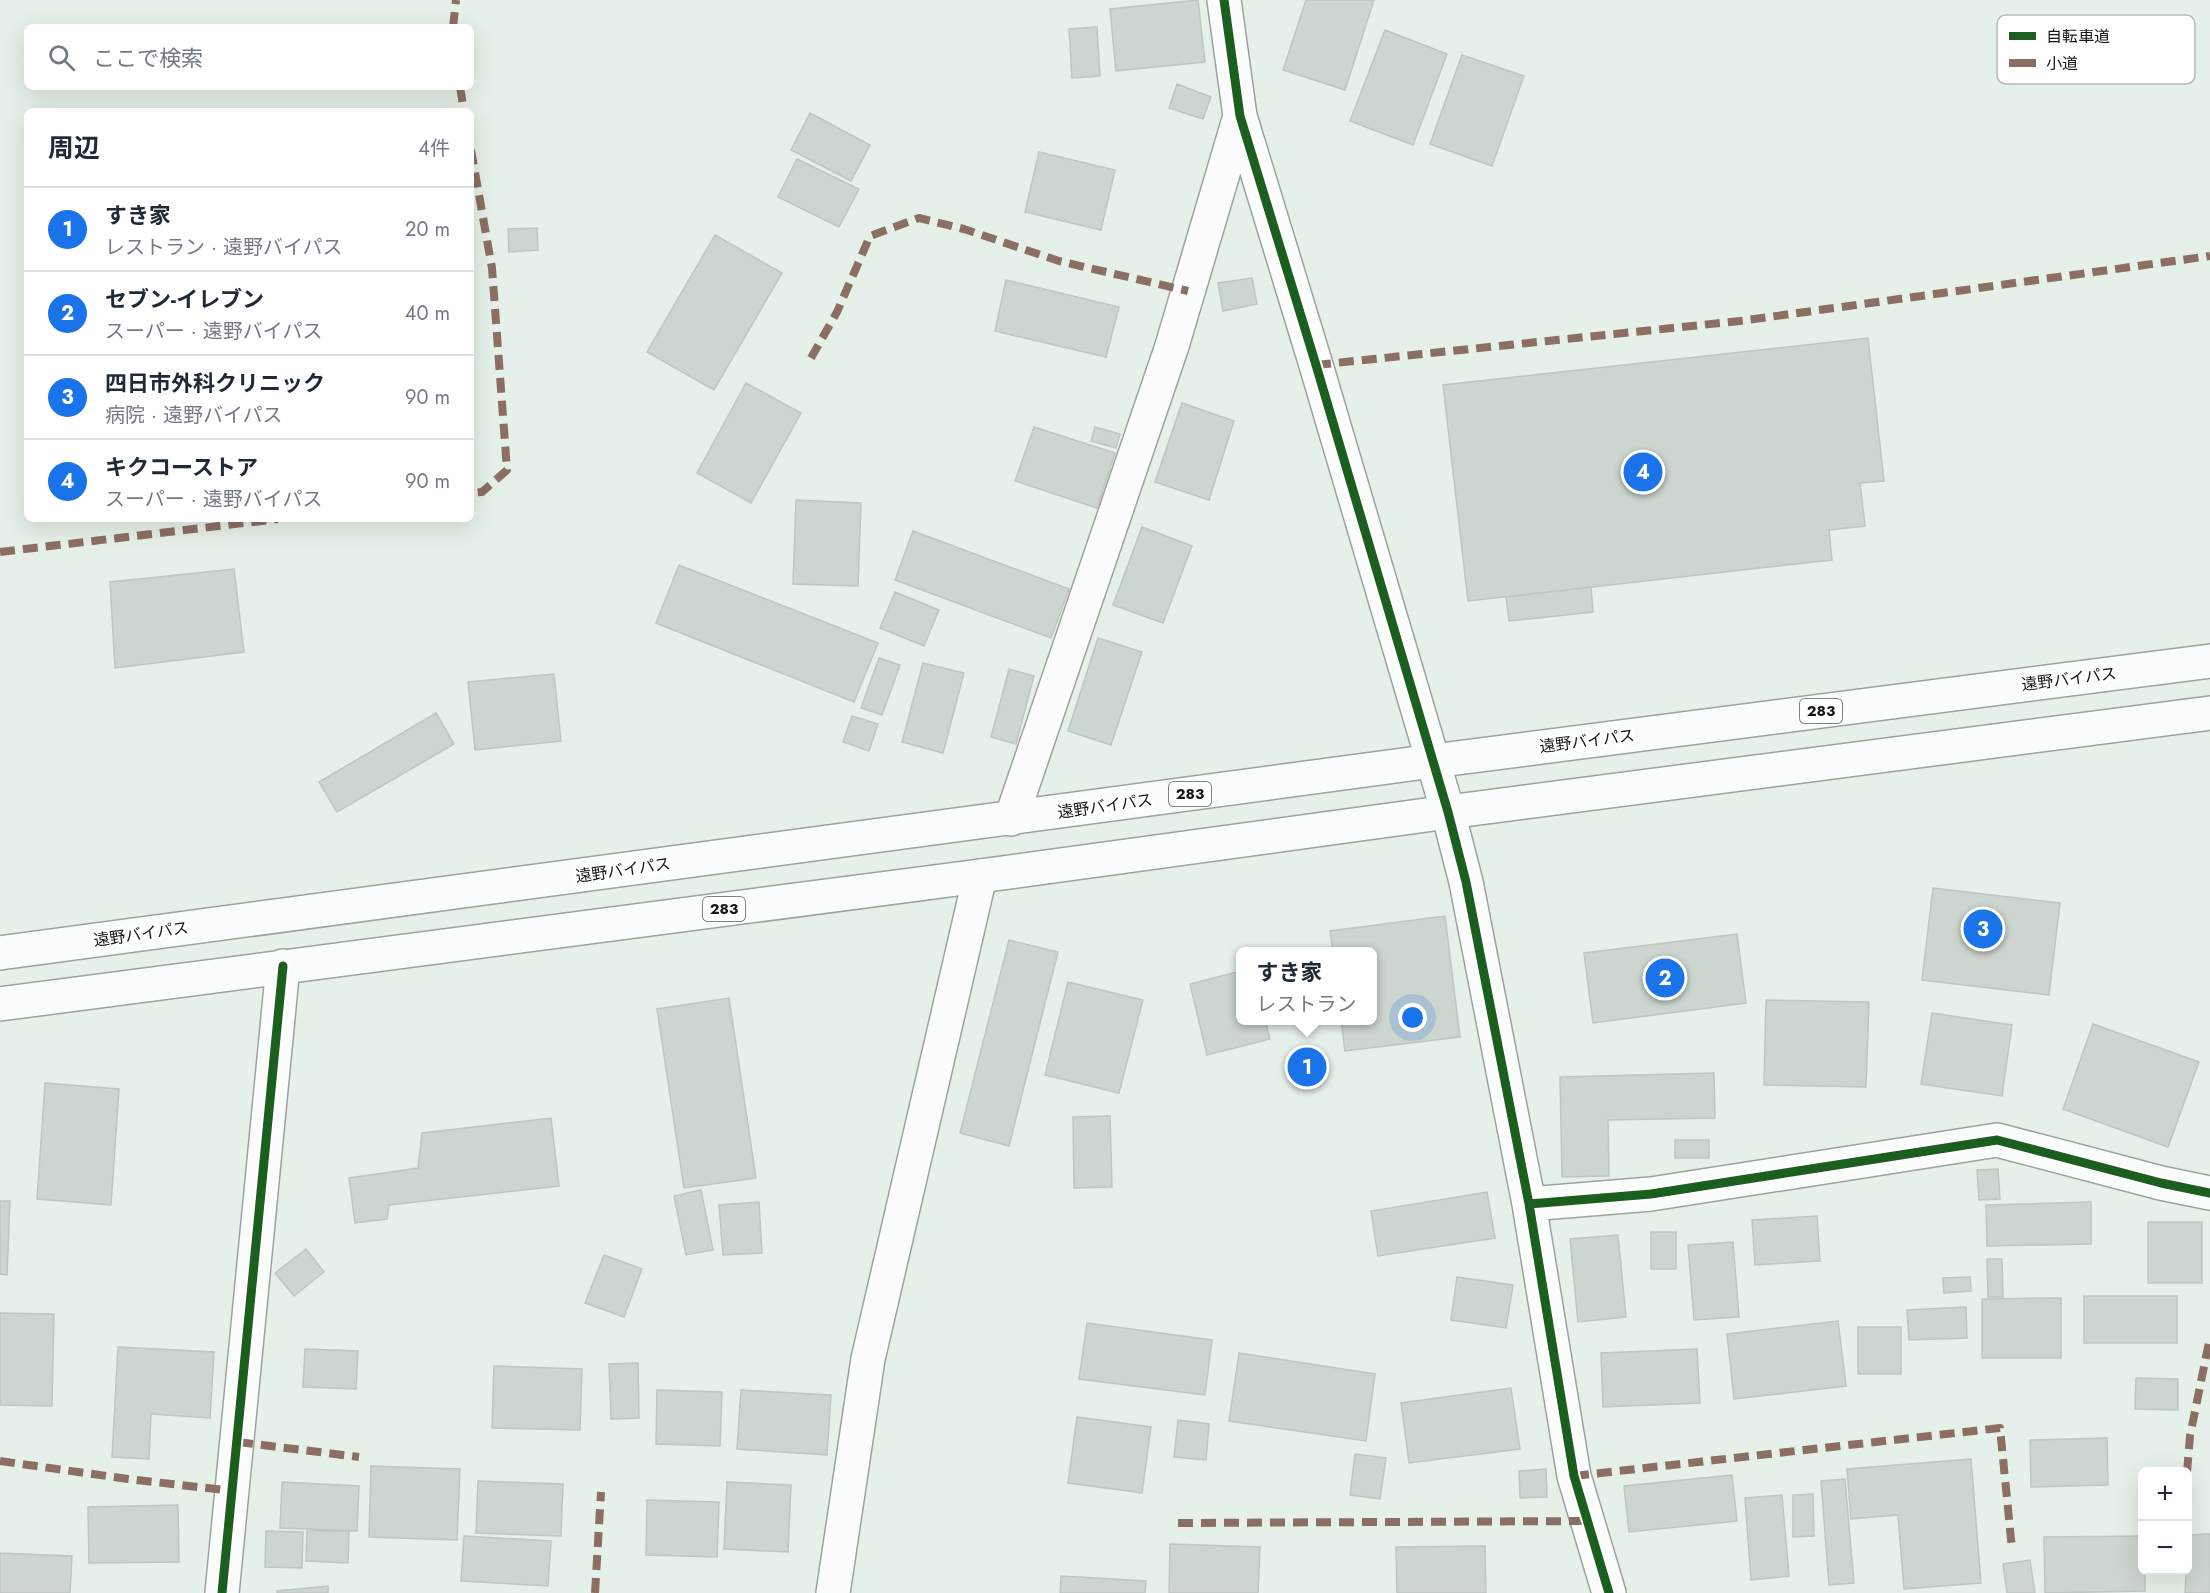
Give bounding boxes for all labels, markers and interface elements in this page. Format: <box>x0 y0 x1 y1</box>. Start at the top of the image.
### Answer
legend <box>1997 15 2195 84</box>
search box <box>24 24 474 90</box>
text: 自転車道 <box>2046 25 2110 48</box>
icon: search <box>45 41 78 74</box>
text: ここで検索 <box>93 42 203 74</box>
text: 小道 <box>2046 52 2078 75</box>
text: 周辺 <box>48 129 100 167</box>
text: 4件 <box>418 134 450 163</box>
text: すき家 <box>105 199 171 231</box>
text: 1 <box>62 215 73 244</box>
text: 20 m <box>405 215 450 244</box>
text: レストラン · 遠野バイパス <box>105 233 343 262</box>
text: セブン-イレブン <box>105 283 264 315</box>
text: 2 <box>61 299 74 328</box>
text: 40 m <box>405 299 450 328</box>
text: スーパー · 遠野バイパス <box>105 317 322 346</box>
text: 四日市外科クリニック <box>105 367 325 399</box>
text: 3 <box>61 383 74 412</box>
text: 90 m <box>405 383 450 412</box>
text: 病院 · 遠野バイパス <box>105 401 283 430</box>
pin: 4 <box>1624 450 1662 494</box>
text: キクコーストア <box>105 451 258 483</box>
text: 4 <box>61 467 74 496</box>
text: 90 m <box>405 467 450 496</box>
text: スーパー · 遠野バイパス <box>105 485 322 514</box>
street label: 遠野バイパス <box>2020 662 2118 696</box>
road number: 283 <box>1800 699 1842 723</box>
street label: 遠野バイパス <box>1538 724 1636 758</box>
road number: 283 <box>1169 782 1211 806</box>
street label: 遠野バイパス <box>1056 788 1154 824</box>
street label: 遠野バイパス <box>574 852 672 888</box>
road number: 283 <box>703 897 745 921</box>
pin: 3 <box>1964 906 2002 952</box>
street label: 遠野バイパス <box>92 916 190 952</box>
popup <box>1236 947 1377 1025</box>
text: すき家 <box>1257 956 1323 988</box>
pin: 2 <box>1646 956 1684 1000</box>
text: レストラン <box>1257 990 1357 1019</box>
your location <box>1398 1003 1427 1032</box>
pin: 1 <box>1288 1044 1326 1090</box>
map controls <box>2138 1467 2192 1575</box>
button: + <box>2138 1467 2192 1521</box>
button: − <box>2138 1521 2192 1575</box>

